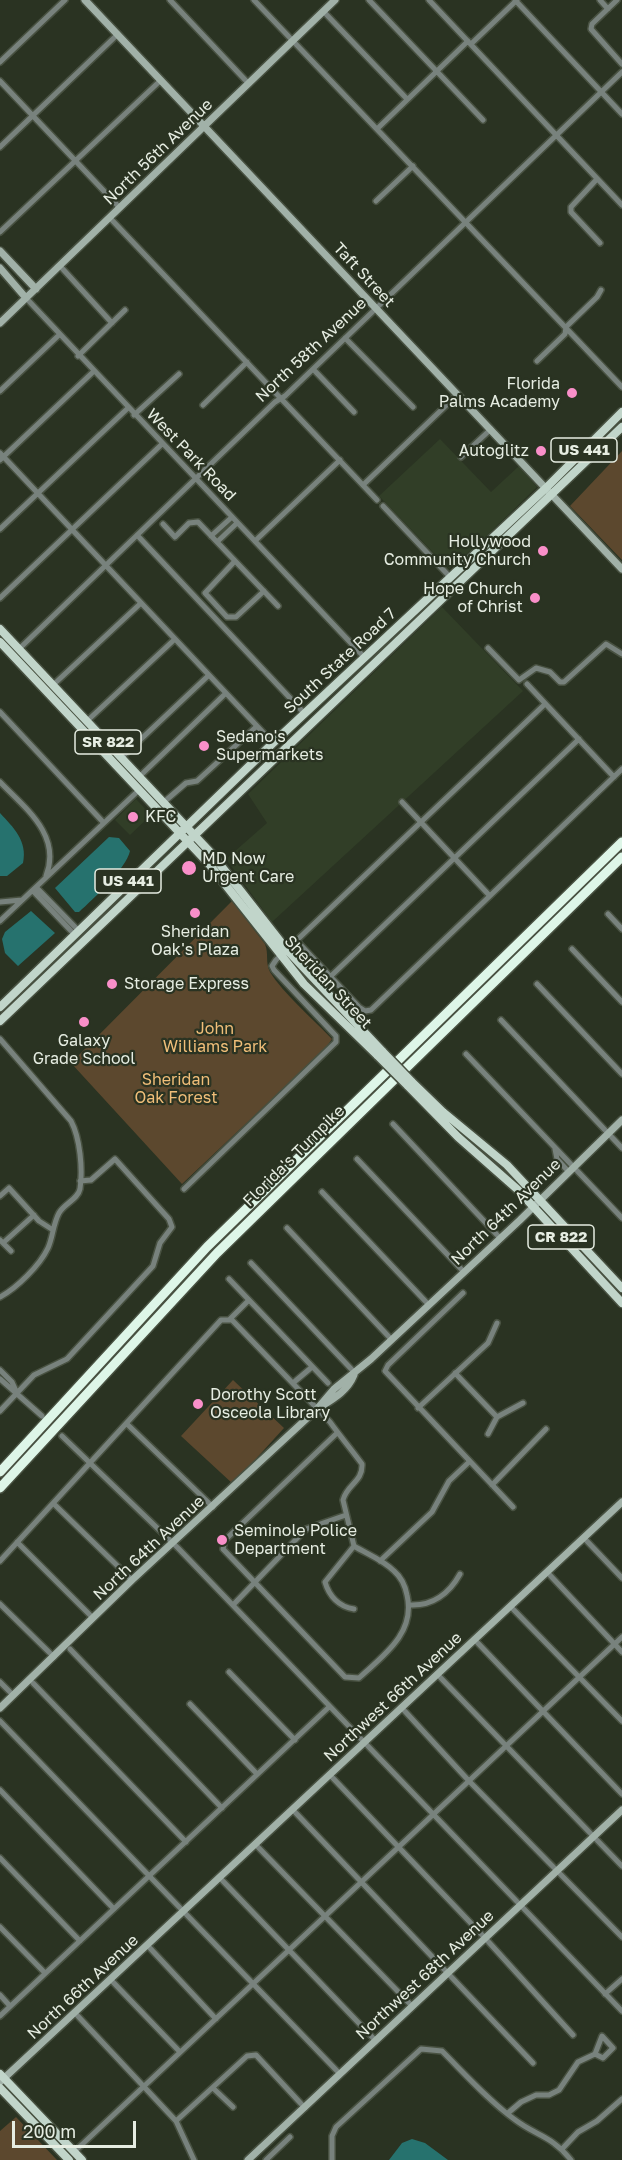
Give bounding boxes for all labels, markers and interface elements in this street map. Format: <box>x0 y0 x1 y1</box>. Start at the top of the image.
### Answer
street label: North 56th Avenue <box>99 95 217 209</box>
street label: Taft Street <box>329 239 399 311</box>
street label: North 58th Avenue <box>252 294 370 406</box>
place label: Florida Palms Academy <box>439 374 560 412</box>
marker: Florida Palms Academy <box>565 386 579 400</box>
street label: West Park Road <box>142 405 240 505</box>
road number: US 441 <box>551 438 617 462</box>
place label: Autoglitz <box>459 441 529 461</box>
marker: Autoglitz <box>534 444 548 458</box>
place label: Hollywood Community Church <box>384 532 531 570</box>
marker: Hollywood Community Church <box>536 544 550 558</box>
place label: Hope Church of Christ <box>423 579 523 617</box>
marker: Hope Church of Christ <box>528 591 542 605</box>
street label: South State Road 7 <box>280 604 400 718</box>
place label: Sedano's Supermarkets <box>216 727 324 765</box>
road number: SR 822 <box>75 730 141 754</box>
marker: Sedano's Supermarkets <box>197 739 211 753</box>
place label: KFC <box>145 807 176 827</box>
marker: KFC <box>126 810 140 824</box>
place label: MD Now Urgent Care <box>202 849 294 887</box>
marker: MD Now Urgent Care <box>180 859 198 877</box>
road number: US 441 <box>95 869 161 893</box>
marker: Sheridan Oak's Plaza <box>188 906 202 920</box>
place label: Sheridan Oak's Plaza <box>151 922 239 960</box>
street label: Sheridan Street <box>280 932 376 1032</box>
place label: Storage Express <box>124 974 249 994</box>
marker: Storage Express <box>105 977 119 991</box>
marker: Galaxy Grade School <box>77 1015 91 1029</box>
park label: John Williams Park <box>163 1019 267 1057</box>
place label: Galaxy Grade School <box>33 1031 135 1069</box>
park label: Sheridan Oak Forest <box>134 1070 218 1108</box>
street label: Florida's Turnpike <box>239 1101 349 1211</box>
street label: North 64th Avenue <box>447 1155 565 1269</box>
road number: CR 822 <box>528 1225 594 1249</box>
place label: Dorothy Scott Osceola Library <box>210 1385 330 1423</box>
marker: Dorothy Scott Osceola Library <box>191 1397 205 1411</box>
street label: North 64th Avenue <box>90 1492 208 1604</box>
place label: Seminole Police Department <box>234 1521 357 1559</box>
marker: Seminole Police Department <box>215 1533 229 1547</box>
street label: Northwest 66th Avenue <box>320 1628 466 1766</box>
street label: Northwest 68th Avenue <box>352 1906 498 2044</box>
street label: North 66th Avenue <box>24 1931 142 2043</box>
scale bar <box>15 2109 140 2147</box>
text: 200 m <box>23 2120 76 2142</box>

